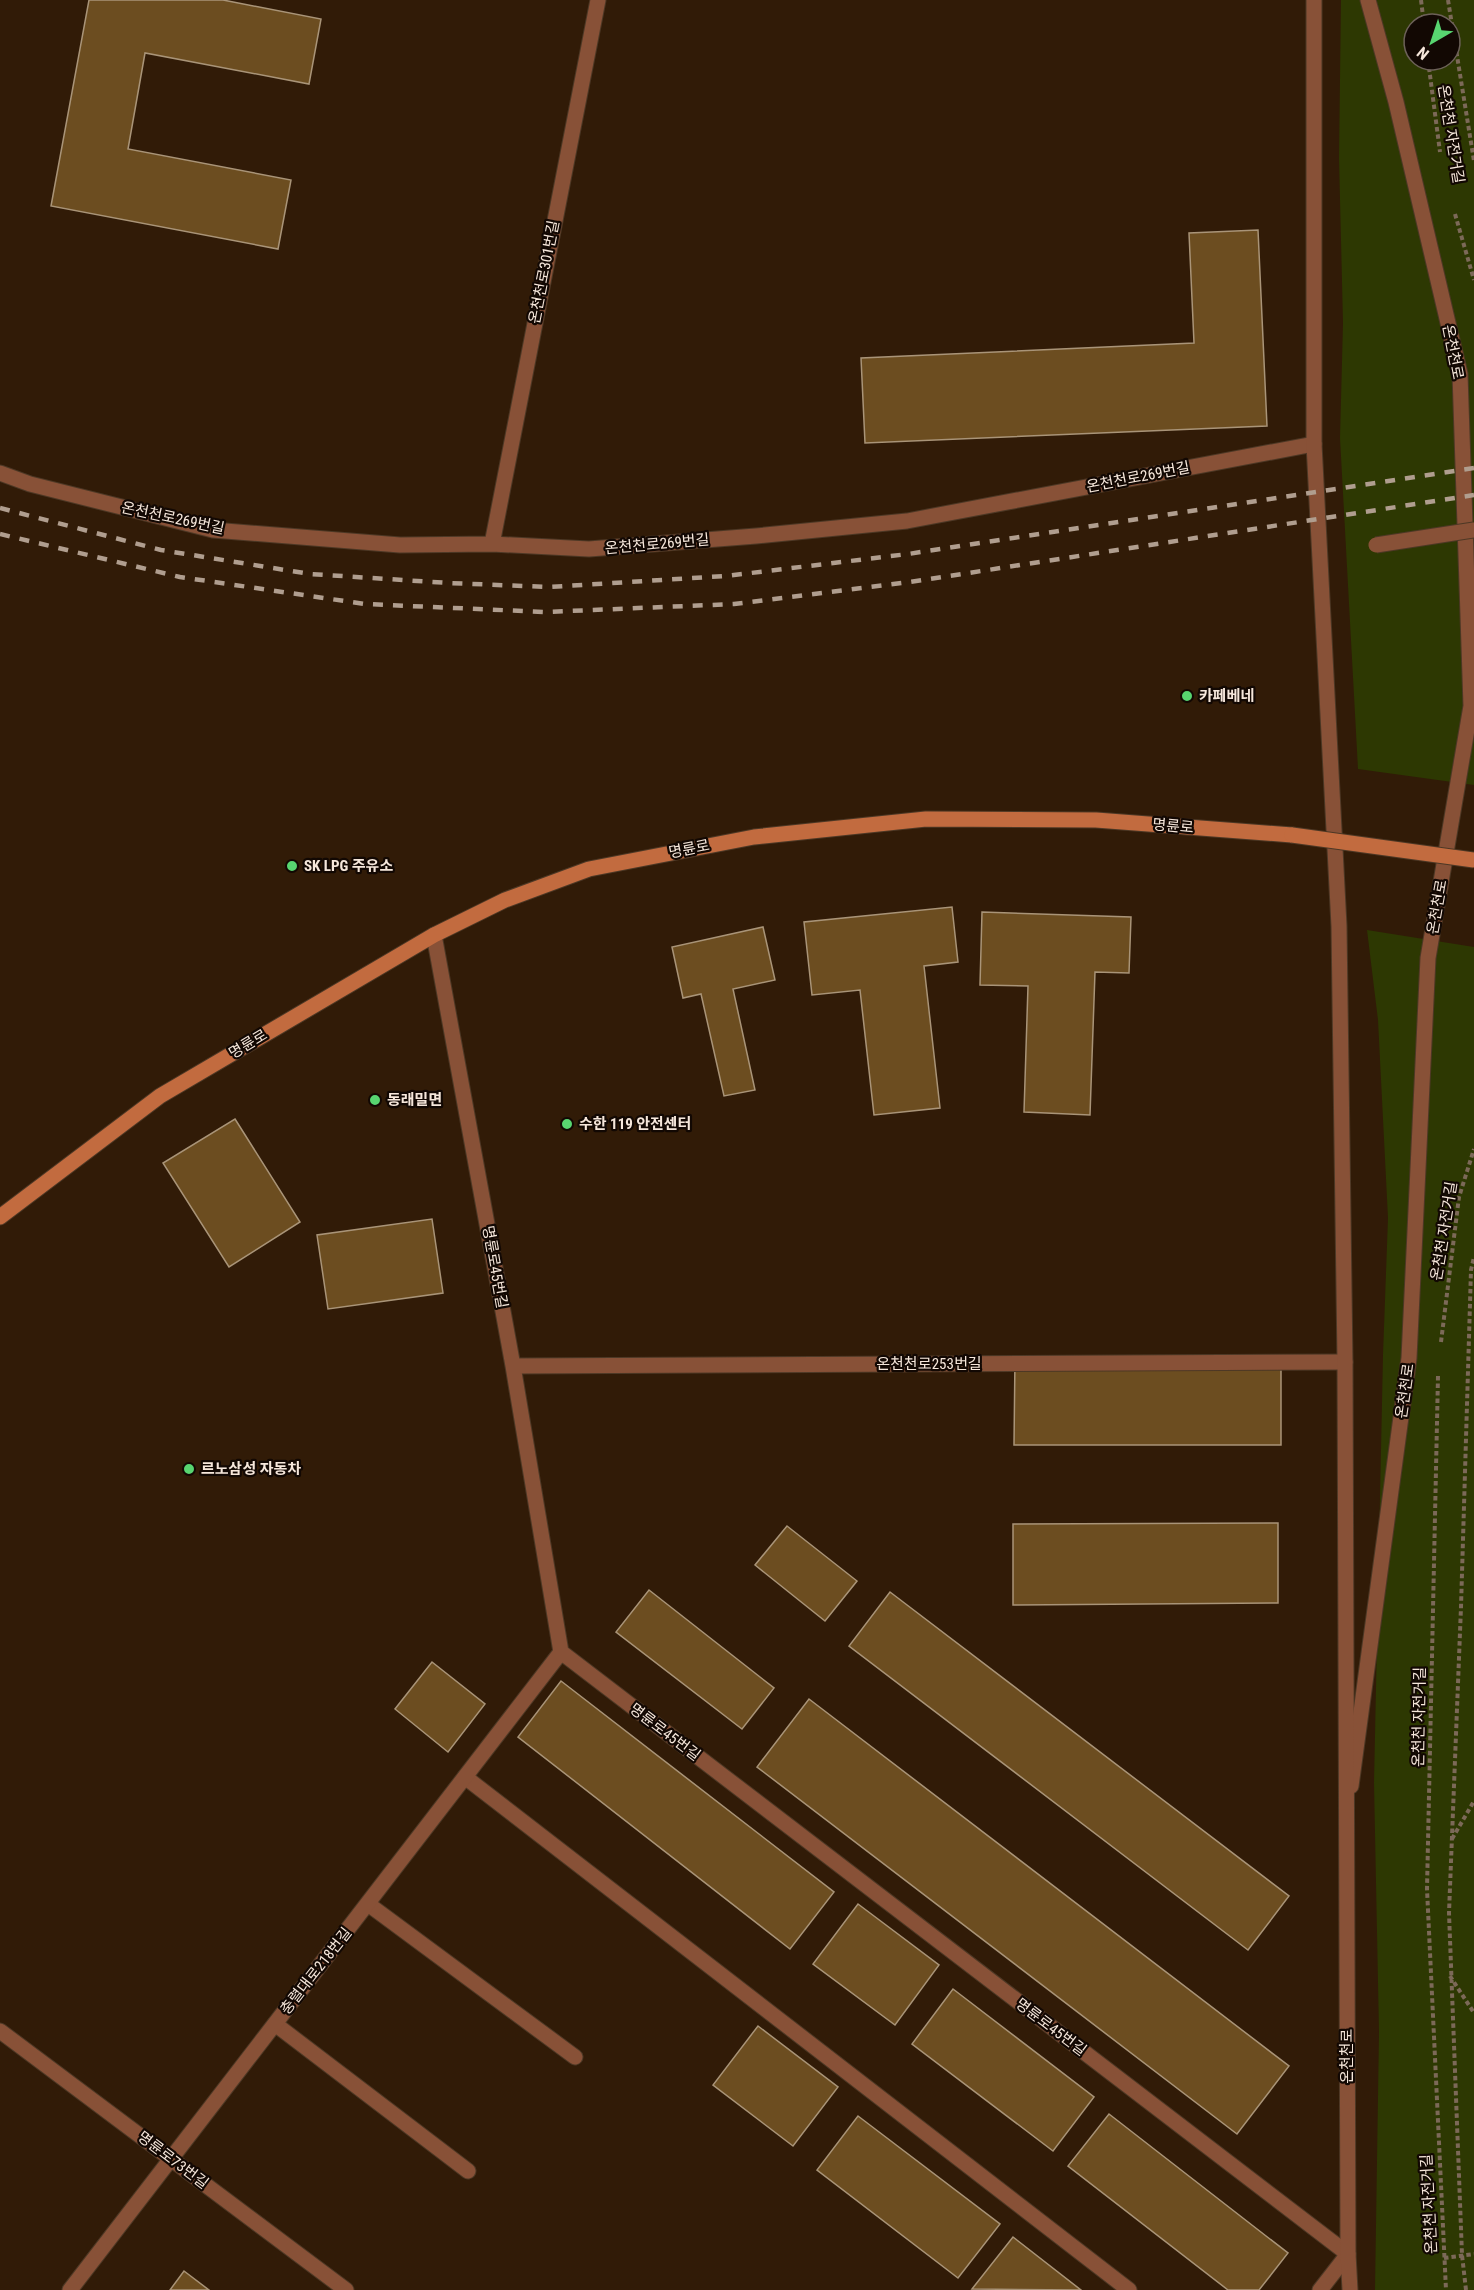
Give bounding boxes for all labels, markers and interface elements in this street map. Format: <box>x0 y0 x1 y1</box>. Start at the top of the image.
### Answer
north arrow <box>1402 12 1462 72</box>
text: N <box>1413 43 1433 64</box>
street label: 온천천 자전거길 <box>1434 83 1468 185</box>
street label: 온천천로301번길 <box>525 219 563 325</box>
street label: 온천천로 <box>1439 323 1467 381</box>
street label: 온천천로269번길 <box>1085 458 1191 496</box>
street label: 온천천로269번길 <box>120 498 226 538</box>
street label: 온천천로269번길 <box>604 530 710 558</box>
place label: 카페베네 <box>1199 687 1254 705</box>
marker: 카페베네 <box>1180 689 1194 703</box>
street label: 명륜로 <box>1152 815 1194 837</box>
street label: 명륜로 <box>667 836 711 862</box>
place label: SK LPG 주유소 <box>304 857 393 875</box>
marker: SK LPG 주유소 <box>285 859 299 873</box>
street label: 온천천로 <box>1423 878 1451 936</box>
street label: 명륜로 <box>226 1026 270 1062</box>
place label: 동래밀면 <box>387 1091 442 1109</box>
marker: 동래밀면 <box>368 1093 382 1107</box>
place label: 수한 119 안전센터 <box>579 1115 691 1133</box>
marker: 수한 119 안전센터 <box>560 1117 574 1131</box>
street label: 온천천 자전거길 <box>1427 1180 1461 1282</box>
street label: 명륜로45번길 <box>479 1224 511 1310</box>
street label: 온천천로253번길 <box>876 1355 982 1373</box>
street label: 온천천로 <box>1392 1362 1418 1420</box>
place label: 르노삼성 자동차 <box>201 1460 301 1478</box>
marker: 르노삼성 자동차 <box>182 1462 196 1476</box>
street label: 온천천 자전거길 <box>1409 1667 1429 1767</box>
street label: 명륜로45번길 <box>626 1700 704 1764</box>
street label: 충렬대로218번길 <box>277 1924 355 2018</box>
street label: 명륜로45번길 <box>1012 1995 1090 2059</box>
street label: 온천천로 <box>1338 2028 1356 2084</box>
street label: 명륜로73번길 <box>134 2128 212 2192</box>
street label: 온천천 자전거길 <box>1417 2154 1441 2254</box>

